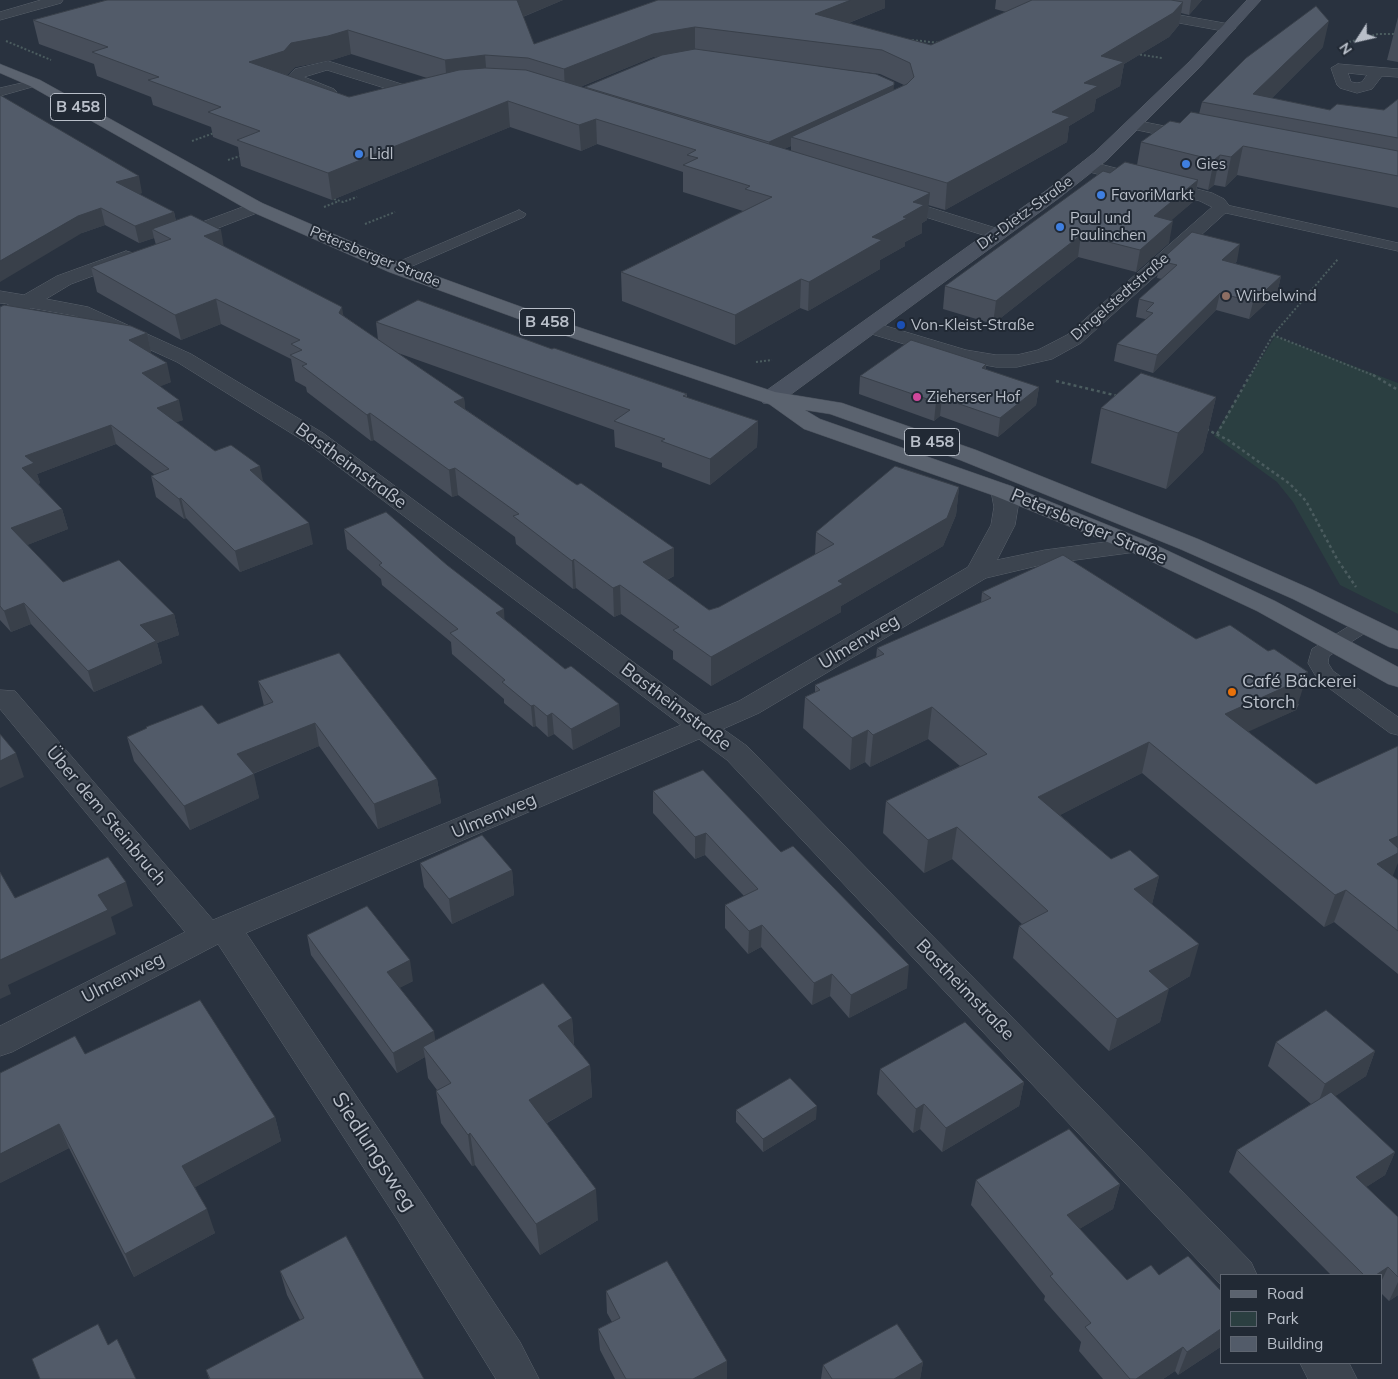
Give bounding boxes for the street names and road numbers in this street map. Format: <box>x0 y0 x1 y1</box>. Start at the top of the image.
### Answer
road number: B 458 <box>50 94 106 120</box>
street label: Dr.-Dietz-Straße <box>974 172 1076 254</box>
street label: Petersberger Straße <box>307 223 443 291</box>
street label: Dingelstedtstraße <box>1067 250 1173 344</box>
road number: B 458 <box>520 308 574 336</box>
street label: Bastheimstraße <box>291 418 411 514</box>
road number: B 458 <box>904 428 960 456</box>
street label: Petersberger Straße <box>1008 484 1170 570</box>
street label: Ulmenweg <box>815 610 903 674</box>
street label: Bastheimstraße <box>617 659 735 755</box>
street label: Über dem Steinbruch <box>41 742 171 890</box>
street label: Ulmenweg <box>449 789 539 843</box>
street label: Bastheimstraße <box>911 935 1019 1045</box>
street label: Ulmenweg <box>78 948 168 1008</box>
street label: Siedlungsweg <box>326 1088 422 1216</box>

